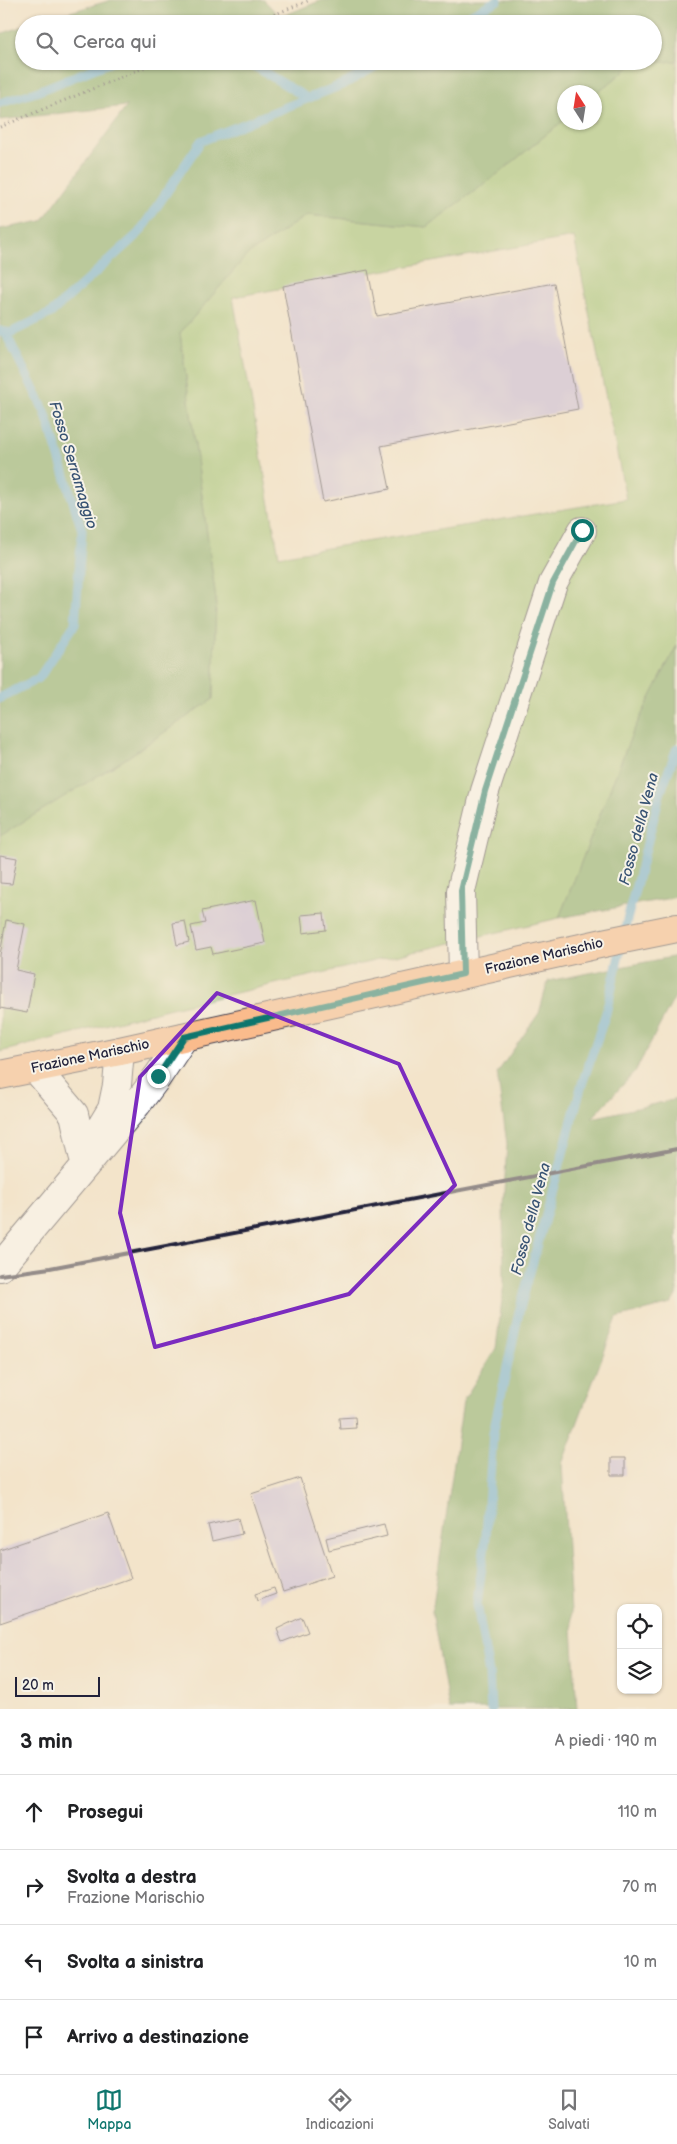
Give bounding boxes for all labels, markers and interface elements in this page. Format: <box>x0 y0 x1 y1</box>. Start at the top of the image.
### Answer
search box <box>15 15 662 70</box>
icon: search <box>33 29 61 57</box>
text: Cerca qui <box>73 31 156 54</box>
north arrow <box>557 85 602 130</box>
water label: Fosso Serramaggio <box>45 399 102 531</box>
route start <box>571 519 594 542</box>
water label: Fosso della Vena <box>615 771 663 887</box>
street label: Frazione Marischio <box>483 934 605 978</box>
street label: Frazione Marischio <box>29 1035 151 1077</box>
route end <box>147 1065 170 1088</box>
water label: Fosso della Vena <box>507 1161 555 1277</box>
map controls <box>617 1604 662 1694</box>
button: locate <box>617 1604 662 1649</box>
button: layers <box>617 1649 662 1694</box>
scale bar <box>15 1674 100 1697</box>
text: 20 m <box>22 1677 54 1694</box>
text: 3 min <box>20 1729 73 1754</box>
text: A piedi · 190 m <box>555 1732 657 1751</box>
icon: ahead <box>20 1798 48 1826</box>
text: Prosegui <box>67 1801 143 1824</box>
text: 110 m <box>618 1803 657 1822</box>
text: Svolta a destra <box>67 1866 197 1889</box>
icon: right <box>20 1873 48 1901</box>
text: 70 m <box>622 1878 657 1897</box>
text: Frazione Marischio <box>67 1889 205 1908</box>
icon: left <box>20 1948 48 1976</box>
text: Svolta a sinistra <box>67 1951 204 1974</box>
text: 10 m <box>624 1953 657 1972</box>
icon: arrive <box>20 2023 48 2051</box>
text: Arrivo a destinazione <box>67 2026 249 2049</box>
tab: Mappa <box>87 2086 131 2133</box>
tab: Indicazioni <box>306 2086 374 2133</box>
tab: Salvati <box>548 2086 590 2133</box>

